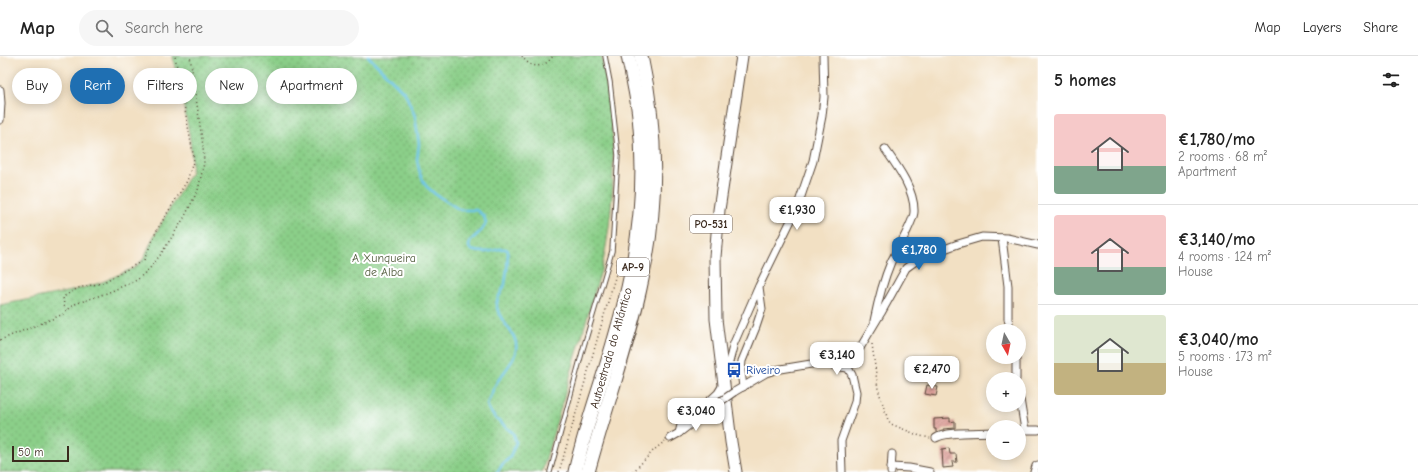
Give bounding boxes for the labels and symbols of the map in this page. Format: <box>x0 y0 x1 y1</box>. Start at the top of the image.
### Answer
pin: €1,930 <box>764 197 830 231</box>
road number: PO-531 <box>690 215 732 233</box>
pin: €1,780 <box>886 237 952 271</box>
park label: A Xunqueira de Alba <box>352 251 416 279</box>
road number: AP-9 <box>617 258 649 276</box>
street label: Autoestrada do Atlántico <box>587 286 635 410</box>
north arrow <box>986 324 1026 364</box>
pin: €3,140 <box>804 342 870 376</box>
pin: €2,470 <box>899 356 965 390</box>
bus stop icon: Riveiro <box>725 361 743 379</box>
place label: Riveiro <box>746 363 780 377</box>
pin: €3,040 <box>663 398 729 432</box>
scale bar <box>12 444 69 463</box>

